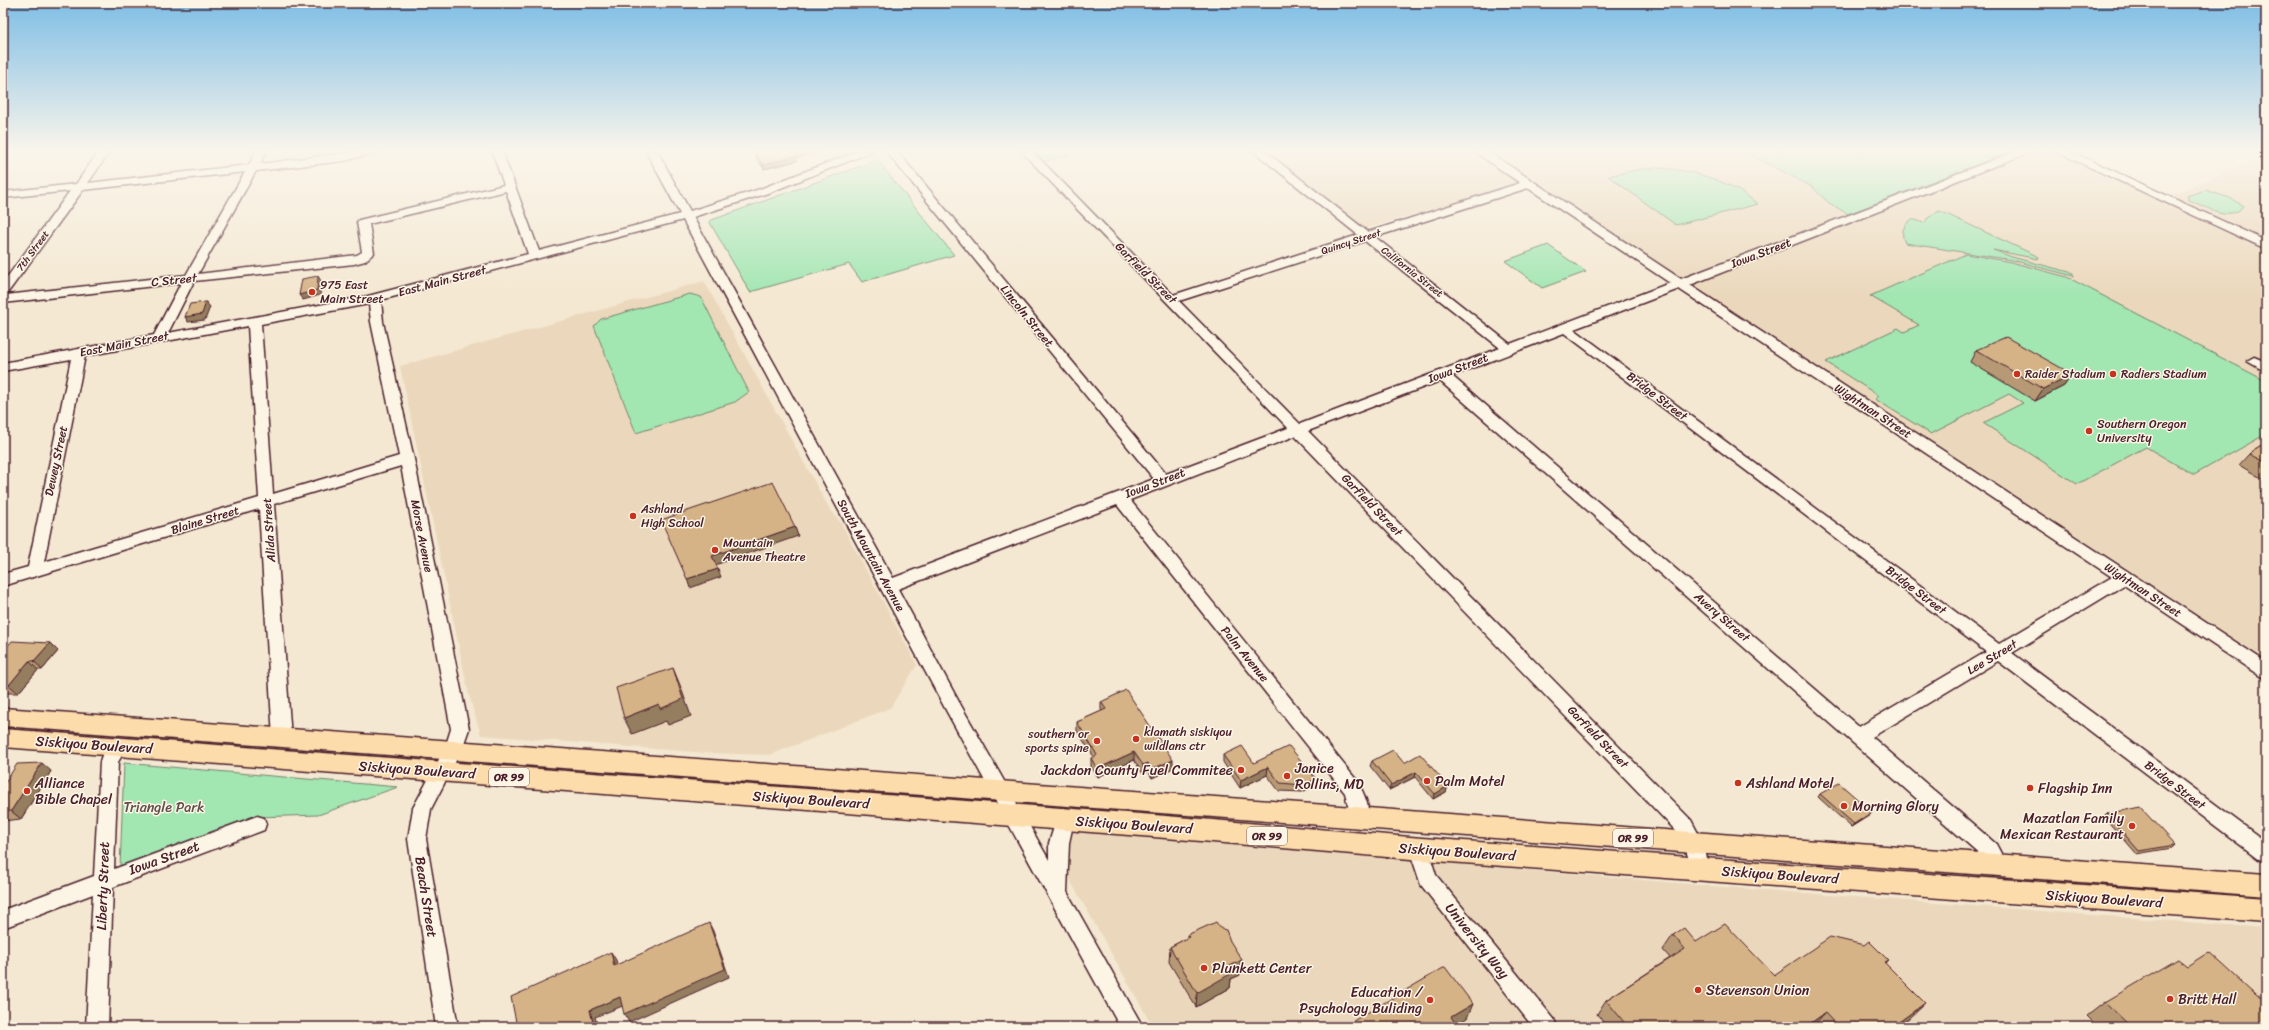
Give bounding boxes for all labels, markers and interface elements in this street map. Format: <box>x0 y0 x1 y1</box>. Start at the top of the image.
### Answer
street label: Quincy Street <box>1319 224 1384 260</box>
street label: 7th Street <box>12 226 54 275</box>
street label: Iowa Street <box>1727 231 1794 275</box>
street label: Garfield Street <box>1110 237 1183 310</box>
street label: California Street <box>1377 242 1448 303</box>
street label: East Main Street <box>396 258 490 303</box>
street label: C Street <box>150 267 199 293</box>
place label: 975 East Main Street <box>320 274 384 310</box>
street label: Lincoln Street <box>995 280 1059 352</box>
marker: 975 East Main Street <box>307 287 317 297</box>
street label: East Main Street <box>78 324 172 363</box>
street label: Iowa Street <box>1424 346 1491 390</box>
place label: Raider Stadium <box>2025 363 2105 385</box>
place label: Radiers Stadium <box>2121 363 2207 385</box>
street label: Bridge Street <box>1622 366 1693 427</box>
marker: Raider Stadium <box>2012 369 2022 379</box>
marker: Radiers Stadium <box>2108 369 2118 379</box>
street label: Wightman Street <box>1830 378 1916 444</box>
place label: Southern Oregon University <box>2097 413 2187 449</box>
street label: Dewey Street <box>38 424 74 498</box>
marker: Southern Oregon University <box>2084 426 2094 436</box>
street label: Iowa Street <box>1121 461 1188 505</box>
street label: Garfield Street <box>1336 468 1409 543</box>
street label: South Mountain Avenue <box>831 494 911 616</box>
street label: Alida Street <box>256 497 282 564</box>
street label: Morse Avenue <box>404 498 440 574</box>
place label: Ashland High School <box>640 498 704 534</box>
street label: Blaine Street <box>168 499 242 541</box>
marker: Ashland High School <box>628 511 638 521</box>
place label: Mountain Avenue Theatre <box>722 532 806 568</box>
marker: Mountain Avenue Theatre <box>710 545 720 555</box>
street label: Wightman Street <box>2100 557 2186 623</box>
street label: Bridge Street <box>1881 560 1952 621</box>
street label: Avery Street <box>1688 586 1756 649</box>
street label: Palm Avenue <box>1215 621 1275 687</box>
street label: Lee Street <box>1963 633 2022 681</box>
street label: Garfield Street <box>1562 700 1635 775</box>
place label: klamath siskiyou wildlans ctr <box>1144 721 1232 757</box>
place label: southern or sports spine <box>1024 723 1090 759</box>
street label: Siskiyou Boulevard <box>35 728 155 762</box>
marker: klamath siskiyou wildlans ctr <box>1131 734 1141 744</box>
marker: southern or sports spine <box>1092 736 1102 746</box>
street label: Siskiyou Boulevard <box>358 753 478 787</box>
street label: Bridge Street <box>2140 755 2211 816</box>
place label: Janice Rollins, MD <box>1294 756 1364 797</box>
place label: Jackdon County Fuel Commitee <box>1040 758 1233 783</box>
marker: Jackdon County Fuel Commitee <box>1236 765 1246 775</box>
road number: OR 99 <box>489 768 529 786</box>
place label: Palm Motel <box>1435 769 1505 794</box>
place label: Alliance Bible Chapel <box>34 771 113 812</box>
marker: Janice Rollins, MD <box>1282 771 1292 781</box>
place label: Ashland Motel <box>1745 771 1834 796</box>
marker: Palm Motel <box>1422 776 1432 786</box>
place label: Flagship Inn <box>2038 776 2113 801</box>
marker: Ashland Motel <box>1733 778 1743 788</box>
street label: Siskiyou Boulevard <box>752 783 872 817</box>
marker: Flagship Inn <box>2025 783 2035 793</box>
marker: Alliance Bible Chapel <box>22 786 32 796</box>
place label: Morning Glory <box>1852 794 1939 819</box>
park label: Triangle Park <box>124 795 204 820</box>
marker: Morning Glory <box>1839 801 1849 811</box>
place label: Mazatlan Family Mexican Restaurant <box>2000 806 2125 847</box>
street label: Siskiyou Boulevard <box>1075 808 1195 842</box>
marker: Mazatlan Family Mexican Restaurant <box>2127 821 2137 831</box>
road number: OR 99 <box>1247 827 1287 845</box>
road number: OR 99 <box>1613 829 1653 847</box>
street label: Iowa Street <box>124 834 203 883</box>
street label: Siskiyou Boulevard <box>1398 835 1518 869</box>
street label: Liberty Street <box>89 841 117 931</box>
street label: Beach Street <box>407 855 445 939</box>
street label: Siskiyou Boulevard <box>1721 858 1841 892</box>
street label: Siskiyou Boulevard <box>2045 882 2165 916</box>
street label: University Way <box>1438 897 1516 985</box>
place label: Plunkett Center <box>1212 956 1313 981</box>
marker: Plunkett Center <box>1199 963 1209 973</box>
place label: Stevenson Union <box>1706 978 1810 1003</box>
place label: Education / Psychology Buliding <box>1299 980 1424 1021</box>
marker: Stevenson Union <box>1693 985 1703 995</box>
place label: Britt Hall <box>2178 987 2238 1012</box>
marker: Britt Hall <box>2165 994 2175 1004</box>
marker: Education / Psychology Buliding <box>1425 995 1435 1005</box>

